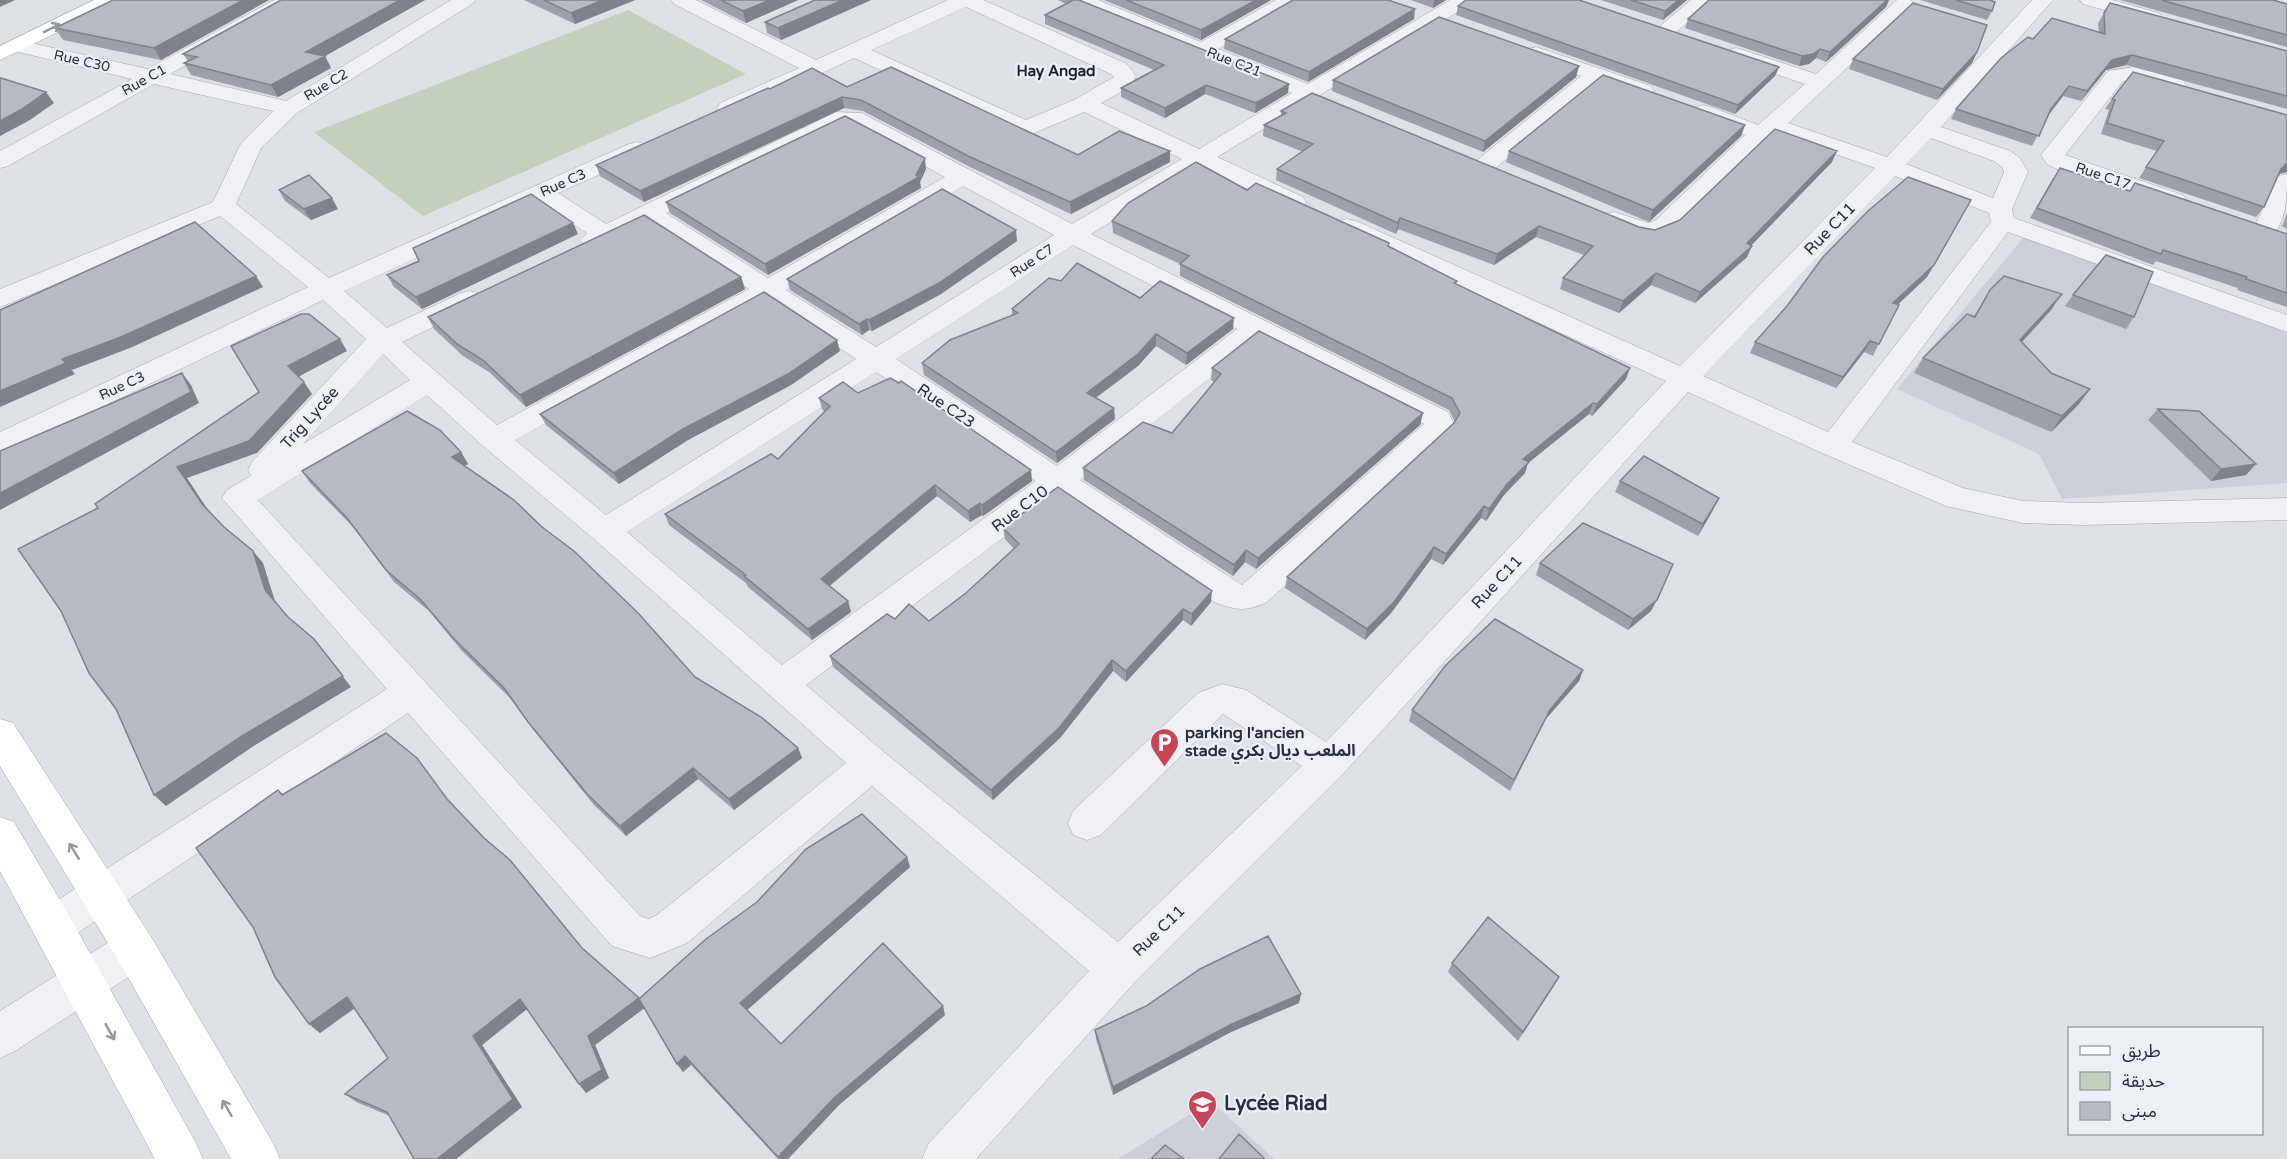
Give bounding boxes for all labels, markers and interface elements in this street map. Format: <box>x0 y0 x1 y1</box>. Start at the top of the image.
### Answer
one-way arrow <box>43 22 61 34</box>
street label: Rue C21 <box>1204 43 1264 81</box>
street label: Rue C30 <box>52 46 112 76</box>
street label: Rue C1 <box>119 61 169 99</box>
district label: Hay Angad <box>1016 62 1096 81</box>
street label: Rue C2 <box>301 65 351 105</box>
street label: Rue C17 <box>2073 159 2133 193</box>
street label: Rue C3 <box>537 165 589 201</box>
street label: Rue C11 <box>1800 198 1860 260</box>
street label: Rue C7 <box>1007 241 1057 281</box>
street label: Rue C3 <box>96 368 148 404</box>
street label: Rue C23 <box>913 379 979 433</box>
street label: Trig Lycée <box>277 383 343 453</box>
street label: Rue C10 <box>988 481 1052 537</box>
street label: Rue C11 <box>1467 551 1527 613</box>
place label: parking l'ancien stade الملعب ديال بكري <box>1185 723 1356 764</box>
parking icon: parking l'ancien stade الملعب ديال بكري <box>1148 726 1180 768</box>
one-way arrow <box>67 843 79 860</box>
street label: Rue C11 <box>1128 901 1190 961</box>
one-way arrow <box>104 1024 116 1041</box>
legend <box>2068 1027 2263 1135</box>
text: طريق <box>2122 1040 2161 1062</box>
text: حديقة <box>2122 1070 2165 1092</box>
school or university icon: Lycée Riad <box>1187 1088 1219 1130</box>
place label: Lycée Riad <box>1224 1092 1328 1116</box>
one-way arrow <box>221 1100 233 1117</box>
text: مبنى <box>2122 1100 2157 1122</box>

